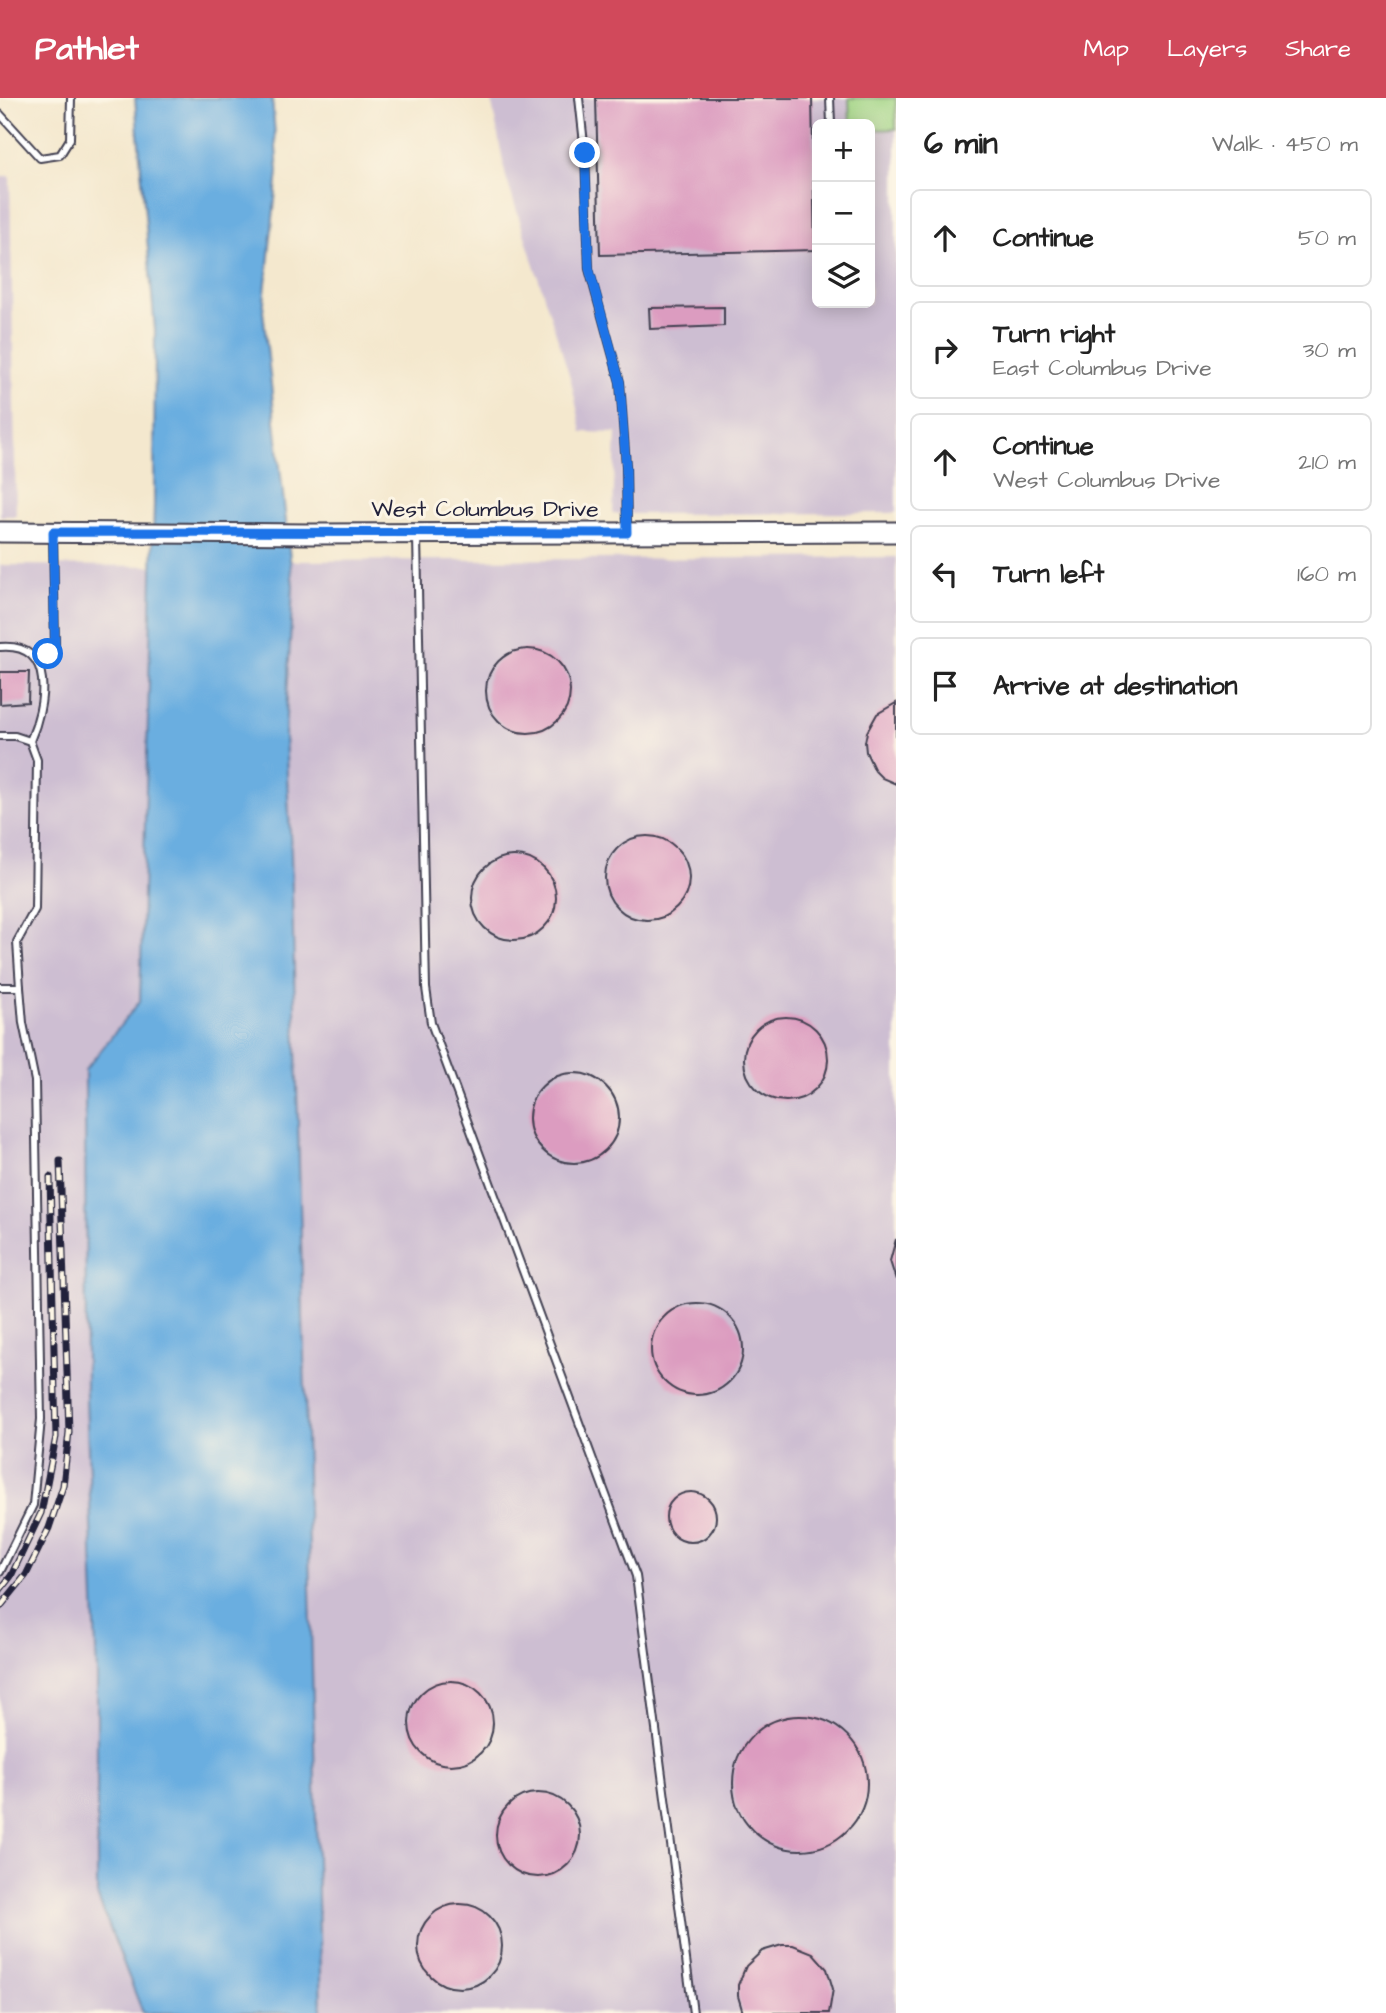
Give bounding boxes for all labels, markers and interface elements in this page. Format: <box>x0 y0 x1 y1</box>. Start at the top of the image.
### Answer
text: Pathlet <box>35 26 139 72</box>
text: Map <box>1084 32 1129 66</box>
text: Layers <box>1167 32 1247 66</box>
text: Share <box>1285 32 1351 66</box>
map controls <box>812 119 875 308</box>
button: + <box>812 119 875 182</box>
text: 6 min <box>924 123 998 165</box>
text: Walk · 450 m <box>1212 128 1358 160</box>
route end <box>569 137 600 168</box>
button: − <box>812 182 875 245</box>
icon: ahead <box>926 219 964 257</box>
text: Continue <box>993 220 1094 256</box>
text: 50 m <box>1298 222 1356 254</box>
button: layers <box>812 245 875 308</box>
text: Turn right <box>993 316 1115 352</box>
icon: right <box>926 331 964 369</box>
text: 30 m <box>1303 334 1356 366</box>
text: East Columbus Drive <box>993 352 1212 384</box>
text: Continue <box>993 428 1094 464</box>
icon: ahead <box>926 443 964 481</box>
text: 210 m <box>1298 446 1356 478</box>
text: West Columbus Drive <box>993 464 1220 496</box>
street label: West Columbus Drive <box>371 493 599 525</box>
icon: left <box>926 555 964 593</box>
text: Turn left <box>993 556 1104 592</box>
text: 160 m <box>1297 558 1356 590</box>
route start <box>32 638 63 669</box>
icon: arrive <box>926 667 964 705</box>
text: Arrive at destination <box>993 668 1238 704</box>

